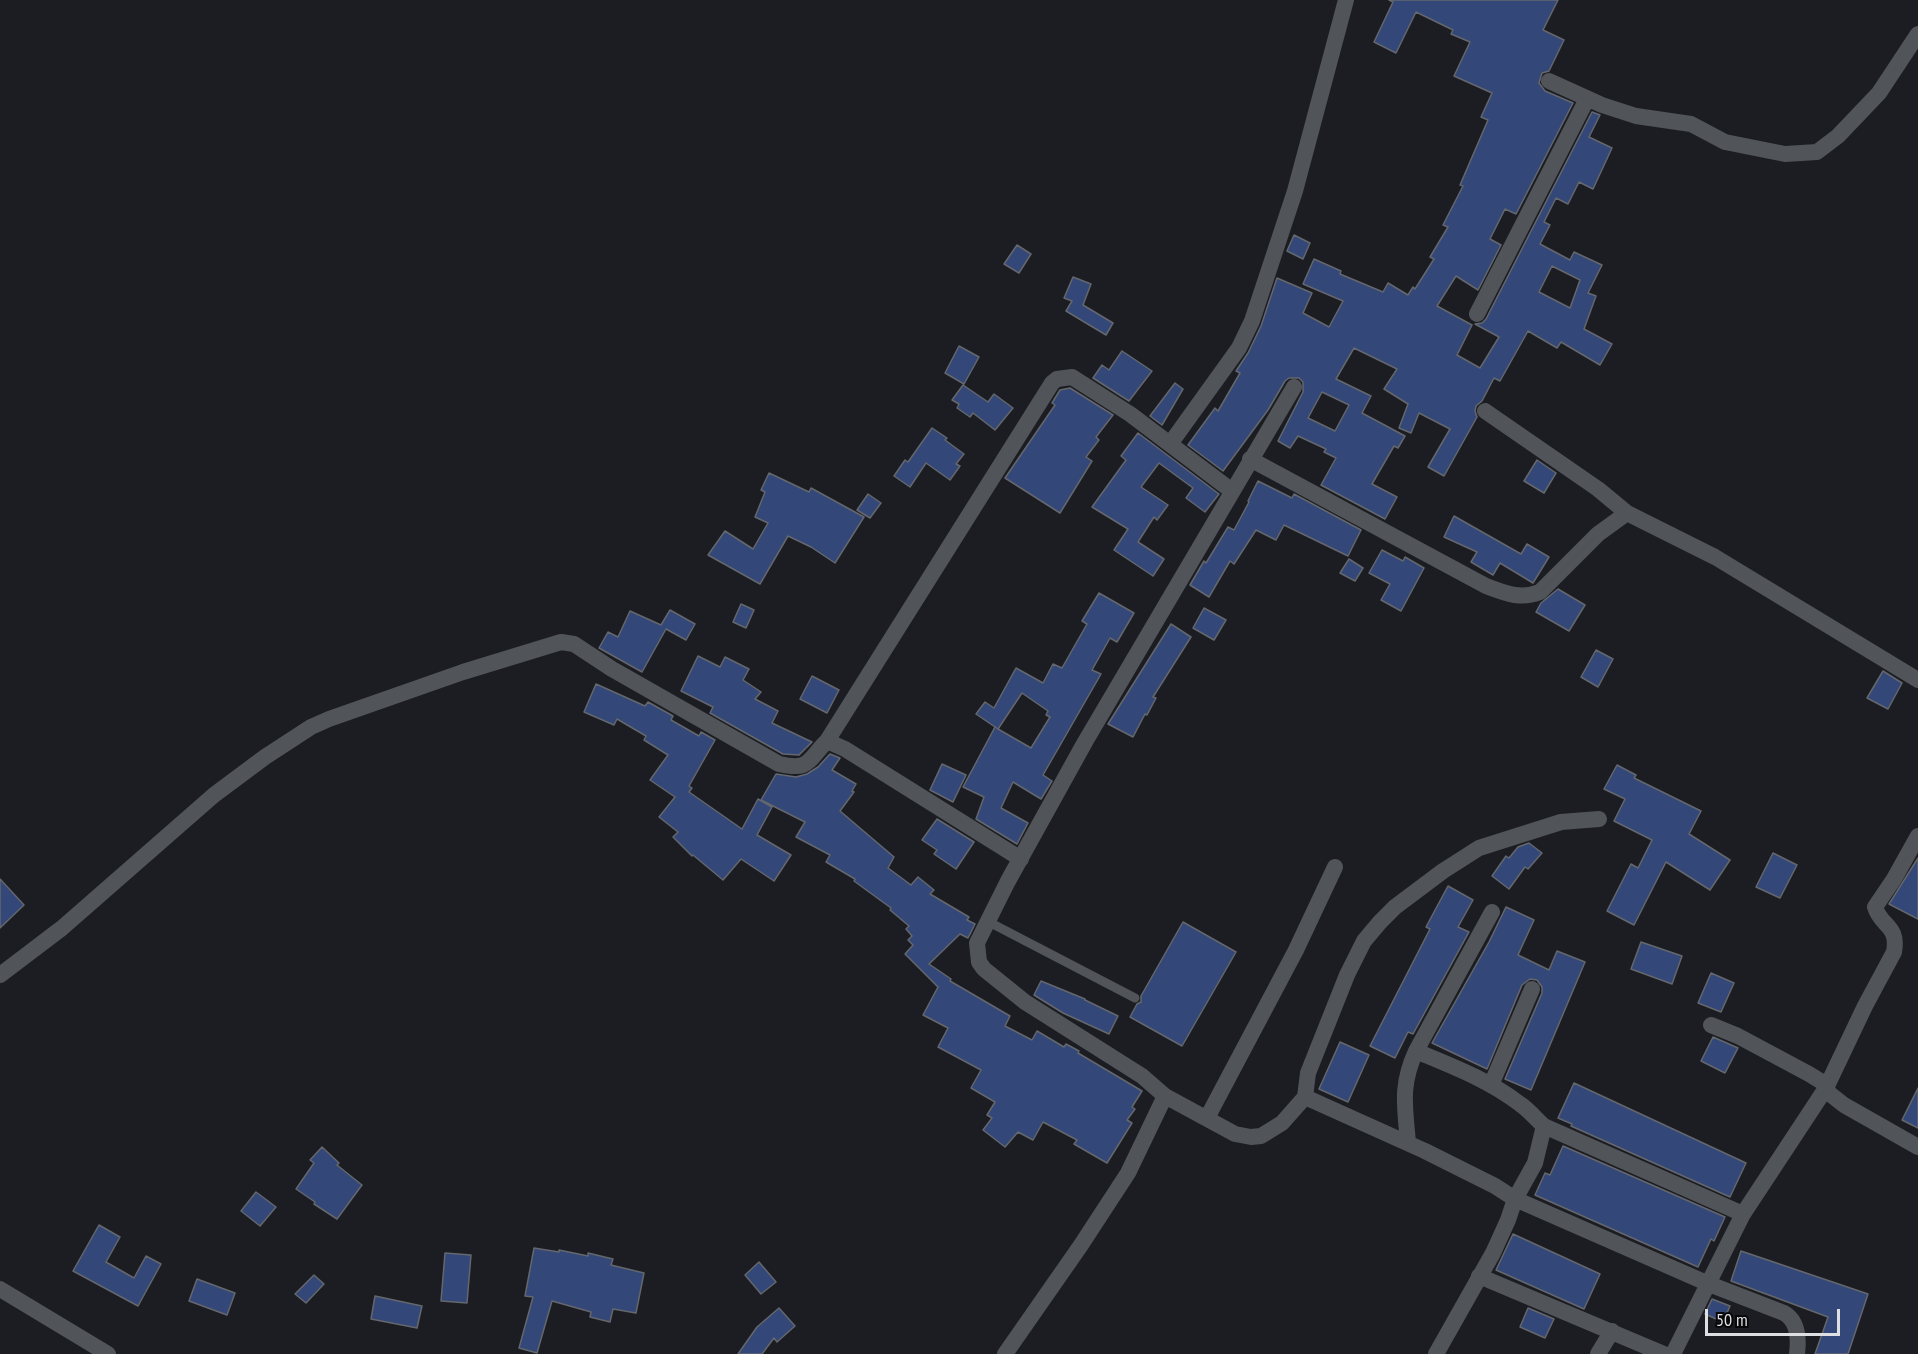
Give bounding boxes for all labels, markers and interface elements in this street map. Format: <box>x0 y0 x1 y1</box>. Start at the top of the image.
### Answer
scale bar <box>1708 1297 1843 1335</box>
text: 50 m <box>1716 1308 1748 1331</box>

